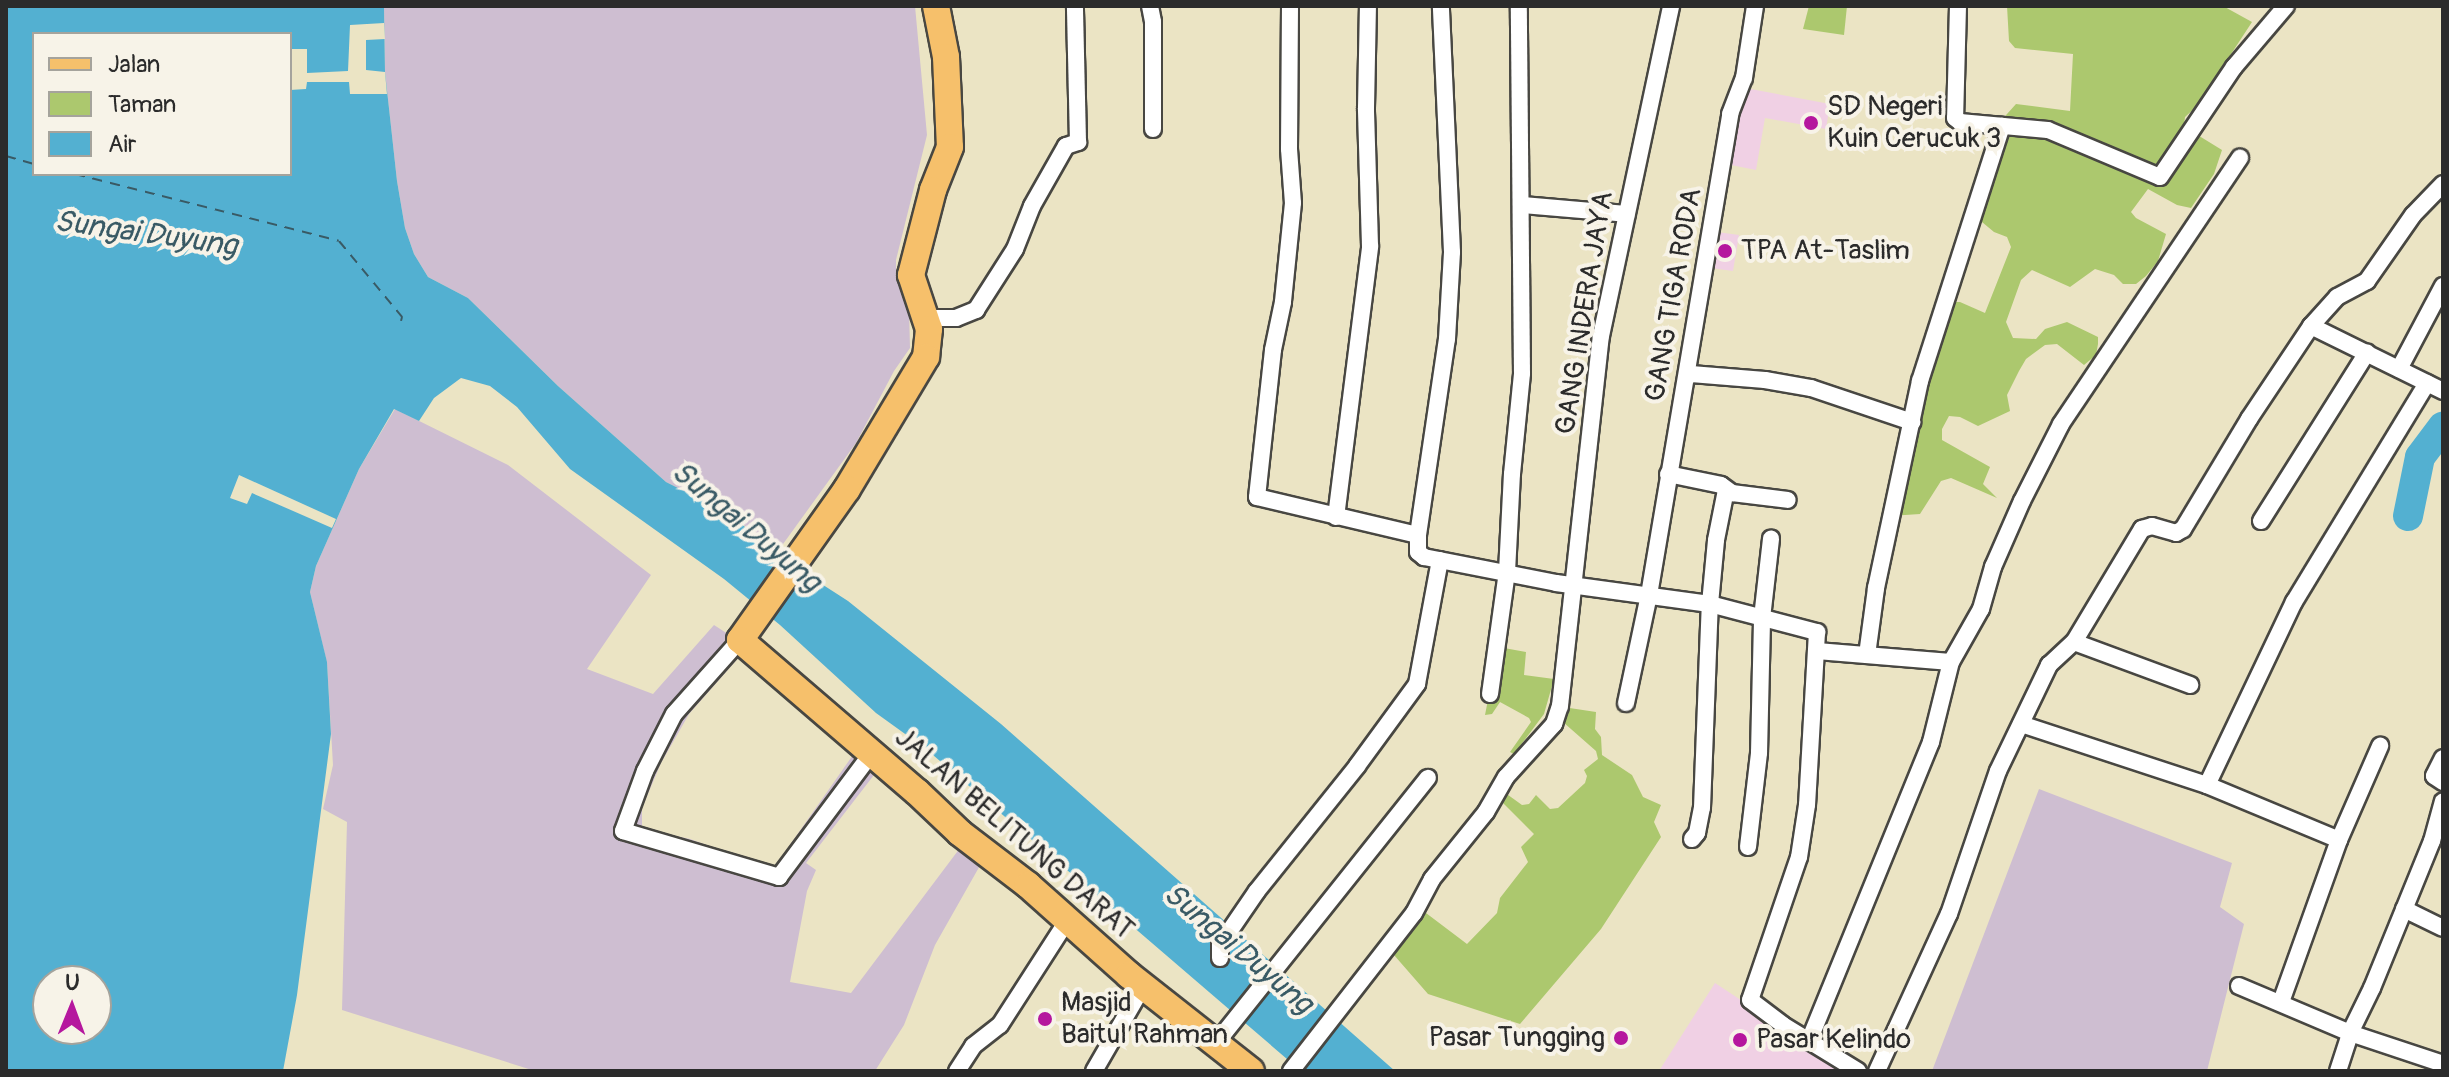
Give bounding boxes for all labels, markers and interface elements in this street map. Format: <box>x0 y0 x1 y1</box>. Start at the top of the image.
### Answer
legend <box>32 32 292 176</box>
text: Jalan <box>108 50 160 79</box>
text: Taman <box>108 90 176 119</box>
place label: SD Negeri Kuin Cerucuk 3 <box>1827 90 2001 156</box>
marker: SD Negeri Kuin Cerucuk 3 <box>1802 114 1820 132</box>
text: Air <box>108 130 136 159</box>
street label: GANG TIGA RODA <box>1639 186 1709 404</box>
street label: GANG INDERA JAYA <box>1549 189 1621 437</box>
water label: Sungai Duyung <box>53 203 239 265</box>
place label: TPA At-Taslim <box>1741 234 1910 268</box>
marker: TPA At-Taslim <box>1716 242 1734 260</box>
water label: Sungai Duyung <box>664 454 828 600</box>
street label: JALAN BELITUNG DARAT <box>888 721 1140 947</box>
water label: Sungai Duyung <box>1156 876 1320 1022</box>
north arrow <box>32 965 112 1045</box>
text: U <box>65 969 80 997</box>
place label: Masjid Baitul Rahman <box>1061 986 1228 1052</box>
marker: Masjid Baitul Rahman <box>1036 1010 1054 1028</box>
place label: Pasar Tungging <box>1429 1021 1605 1055</box>
place label: Pasar Kelindo <box>1756 1023 1911 1057</box>
marker: Pasar Tungging <box>1612 1029 1630 1047</box>
marker: Pasar Kelindo <box>1731 1031 1749 1049</box>

